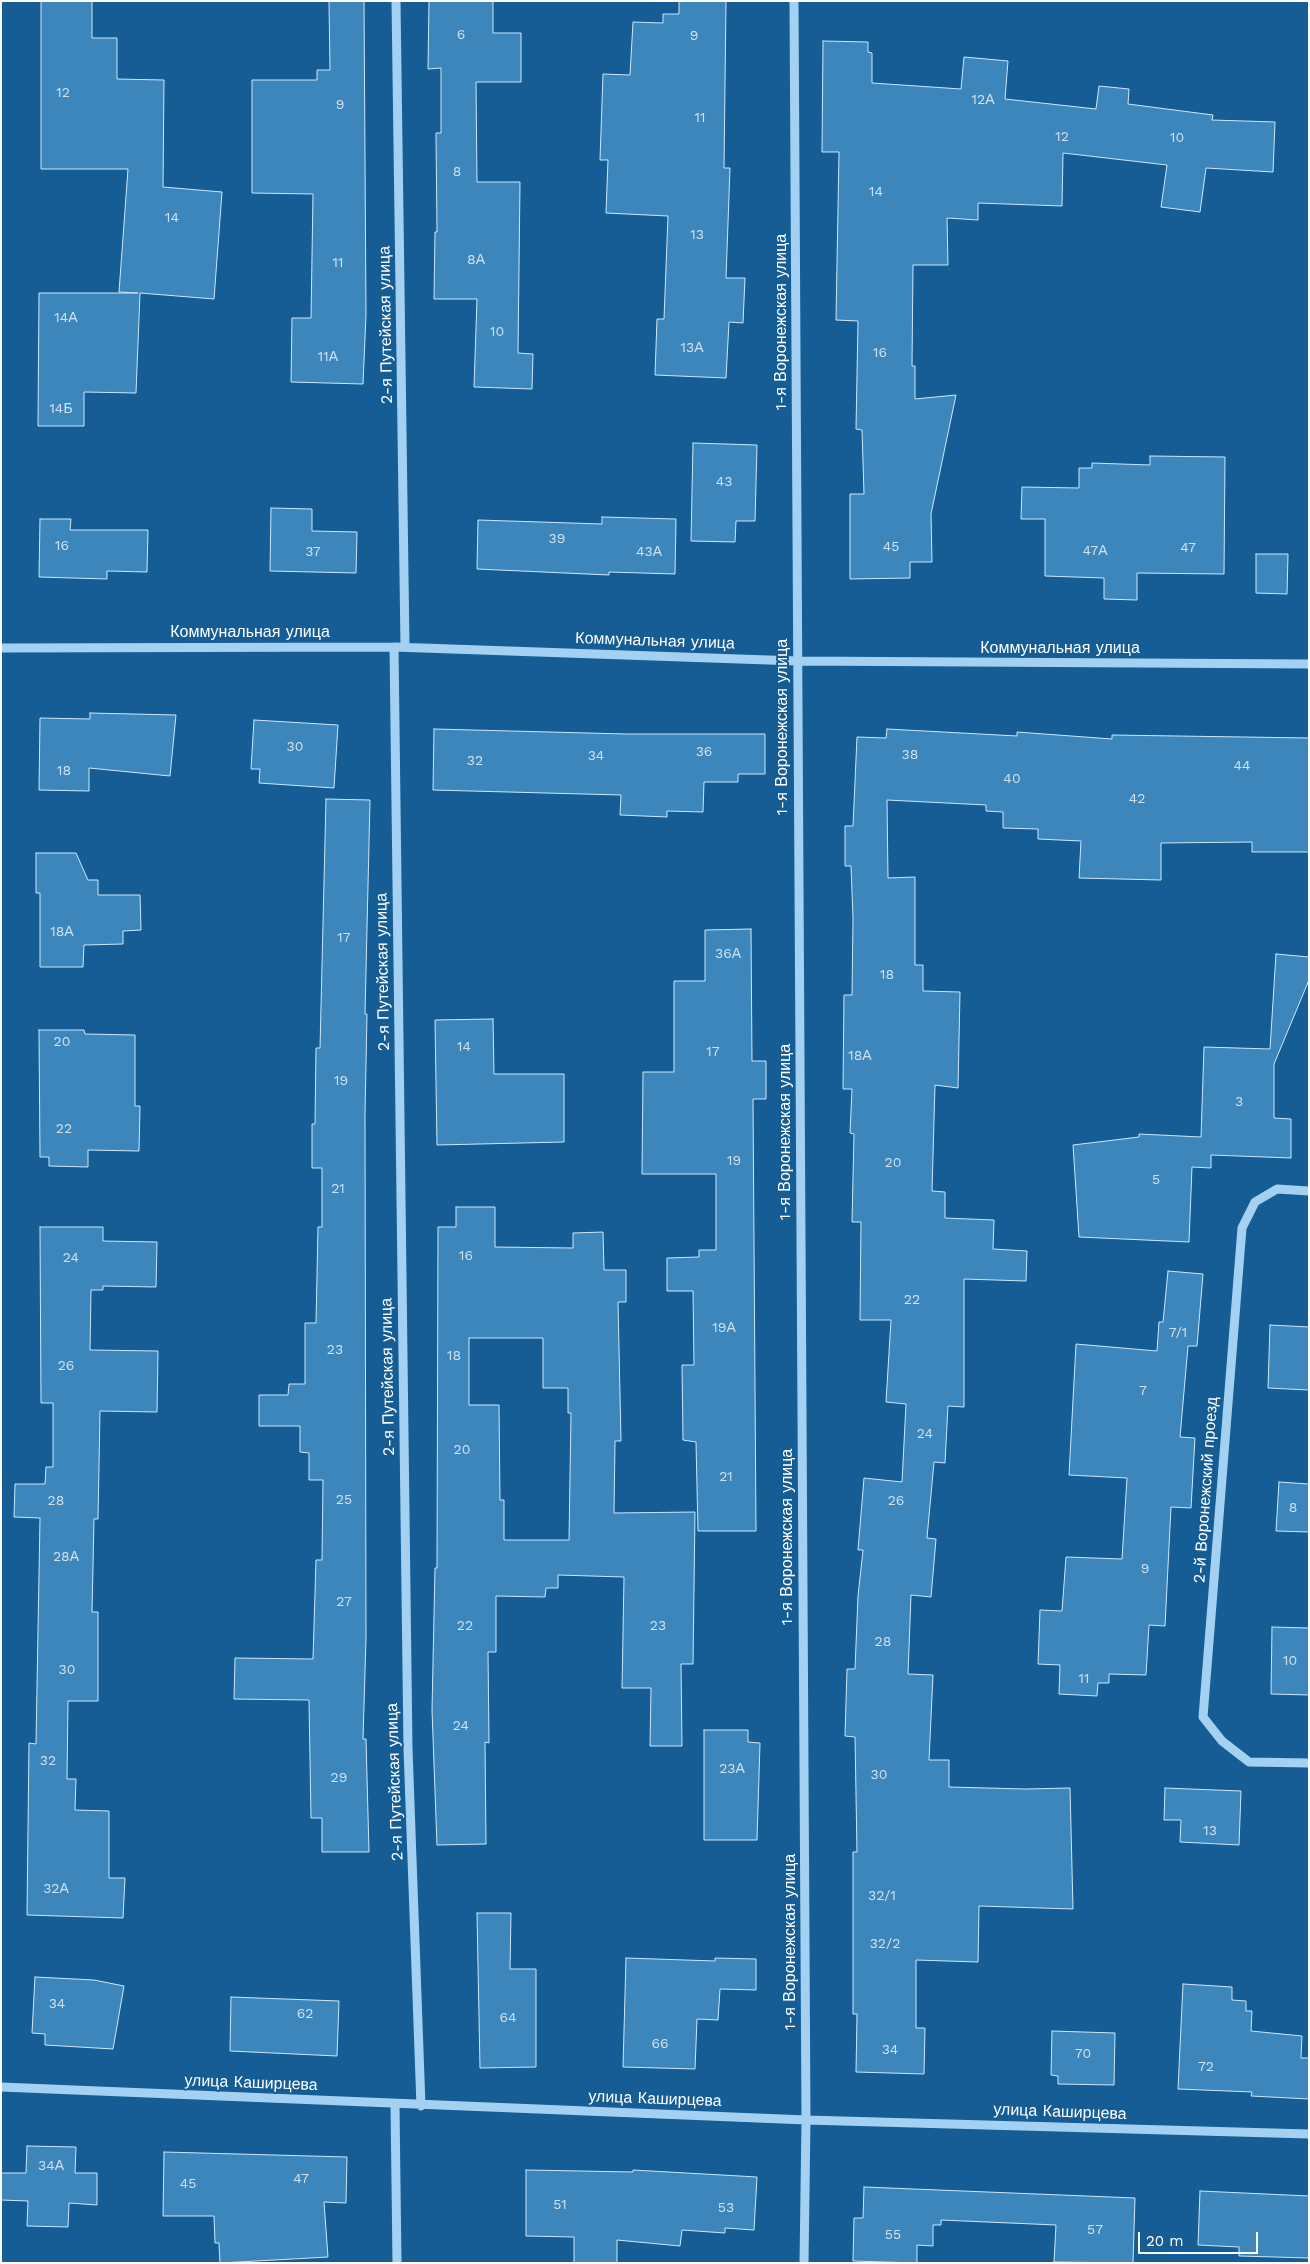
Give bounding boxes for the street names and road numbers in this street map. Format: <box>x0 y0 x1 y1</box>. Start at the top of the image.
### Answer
street label: 1-я Воронежская улица <box>771 234 791 410</box>
street label: 2-я Путейская улица <box>375 246 397 404</box>
street label: Коммунальная улица <box>170 622 330 642</box>
street label: Коммунальная улица <box>575 629 735 653</box>
street label: Коммунальная улица <box>980 638 1140 658</box>
street label: 1-я Воронежская улица <box>772 639 792 815</box>
street label: 2-я Путейская улица <box>372 893 394 1051</box>
street label: 1-я Воронежская улица <box>775 1044 795 1220</box>
street label: 2-я Путейская улица <box>377 1298 399 1456</box>
street label: 2-й Воронежский проезд <box>1190 1396 1222 1584</box>
street label: 1-я Воронежская улица <box>777 1449 797 1625</box>
street label: 2-я Путейская улица <box>383 1703 407 1861</box>
street label: 1-я Воронежская улица <box>780 1854 800 2030</box>
street label: улица Каширцева <box>184 2071 318 2095</box>
street label: улица Каширцева <box>588 2087 722 2111</box>
street label: улица Каширцева <box>993 2100 1127 2124</box>

